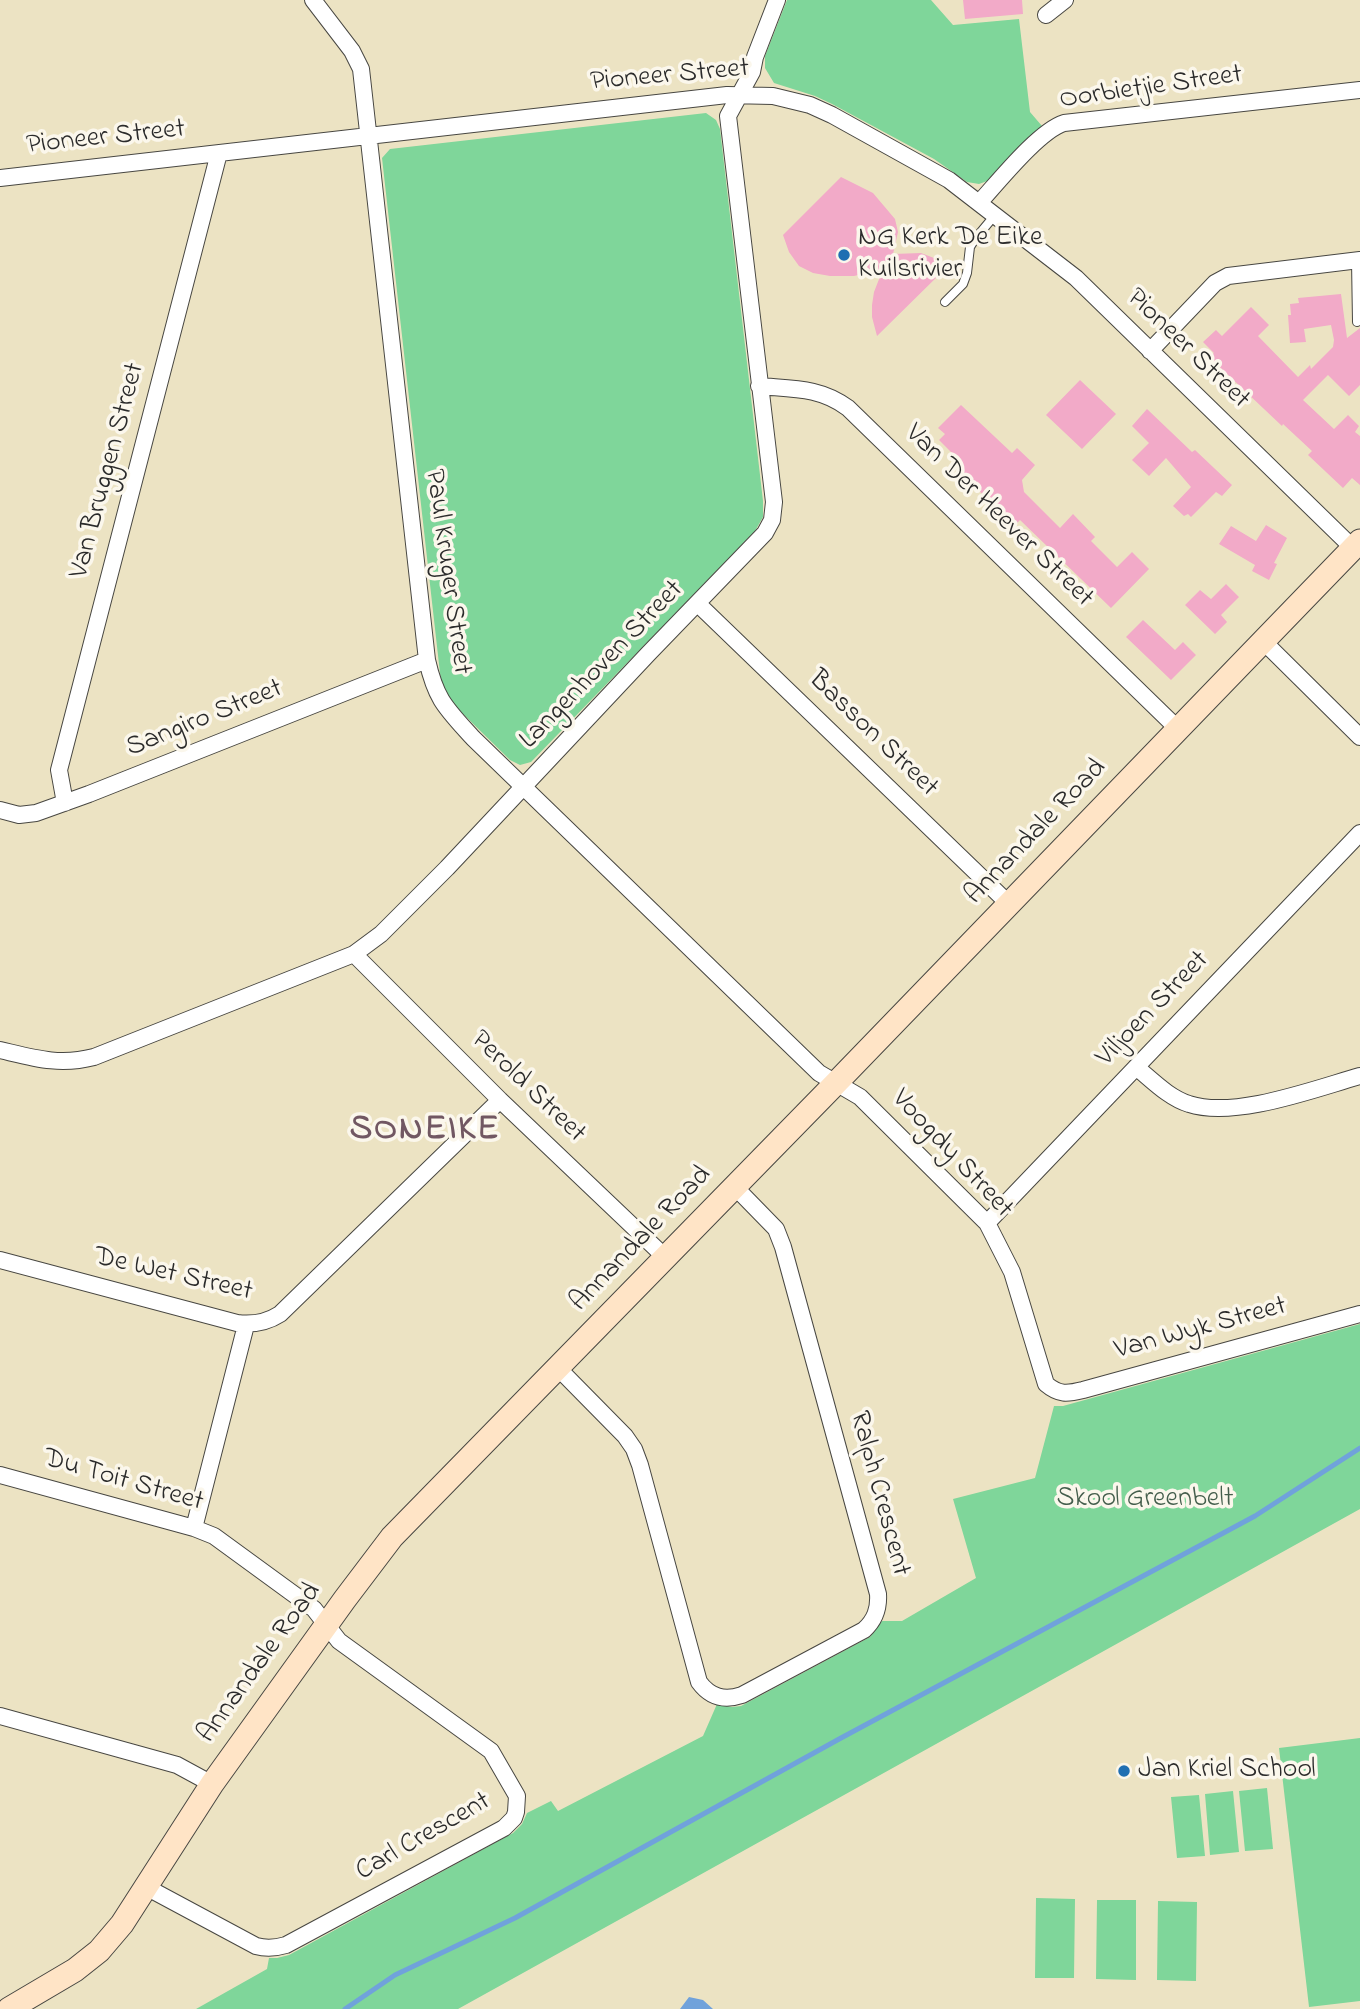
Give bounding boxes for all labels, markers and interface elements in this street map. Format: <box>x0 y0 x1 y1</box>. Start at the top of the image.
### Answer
street label: Pioneer Street <box>589 53 751 101</box>
street label: Oorbietjie Street <box>1057 60 1245 118</box>
street label: Pioneer Street <box>25 114 187 164</box>
place label: NG Kerk De Eike Kuilsrivier <box>858 222 1042 288</box>
marker: NG Kerk De Eike Kuilsrivier <box>836 247 852 263</box>
street label: Pioneer Street <box>1118 283 1256 417</box>
street label: Van Bruggen Street <box>64 360 154 582</box>
street label: Van Der Heever Street <box>897 418 1099 616</box>
street label: Paul Kruger Street <box>415 467 477 677</box>
street label: Langenhoven Street <box>514 575 692 757</box>
street label: Basson Street <box>800 664 944 806</box>
street label: Sangiro Street <box>122 673 288 767</box>
street label: Annandale Road <box>959 753 1115 913</box>
street label: Viljoen Street <box>1090 945 1218 1075</box>
street label: Perold Street <box>462 1025 592 1151</box>
street label: Voogdy Street <box>883 1084 1019 1226</box>
district label: SONEIKE <box>351 1111 499 1153</box>
street label: Annandale Road <box>564 1160 720 1320</box>
street label: De Wet Street <box>91 1241 255 1311</box>
street label: Van Wyk Street <box>1112 1291 1290 1369</box>
street label: Ralph Crescent <box>840 1408 916 1580</box>
street label: Du Toit Street <box>39 1443 207 1521</box>
park label: Skool Greenbelt <box>1057 1483 1233 1517</box>
street label: Annandale Road <box>192 1577 330 1751</box>
place label: Jan Kriel School <box>1138 1754 1316 1788</box>
marker: Jan Kriel School <box>1116 1763 1132 1779</box>
street label: Carl Crescent <box>351 1786 497 1890</box>

